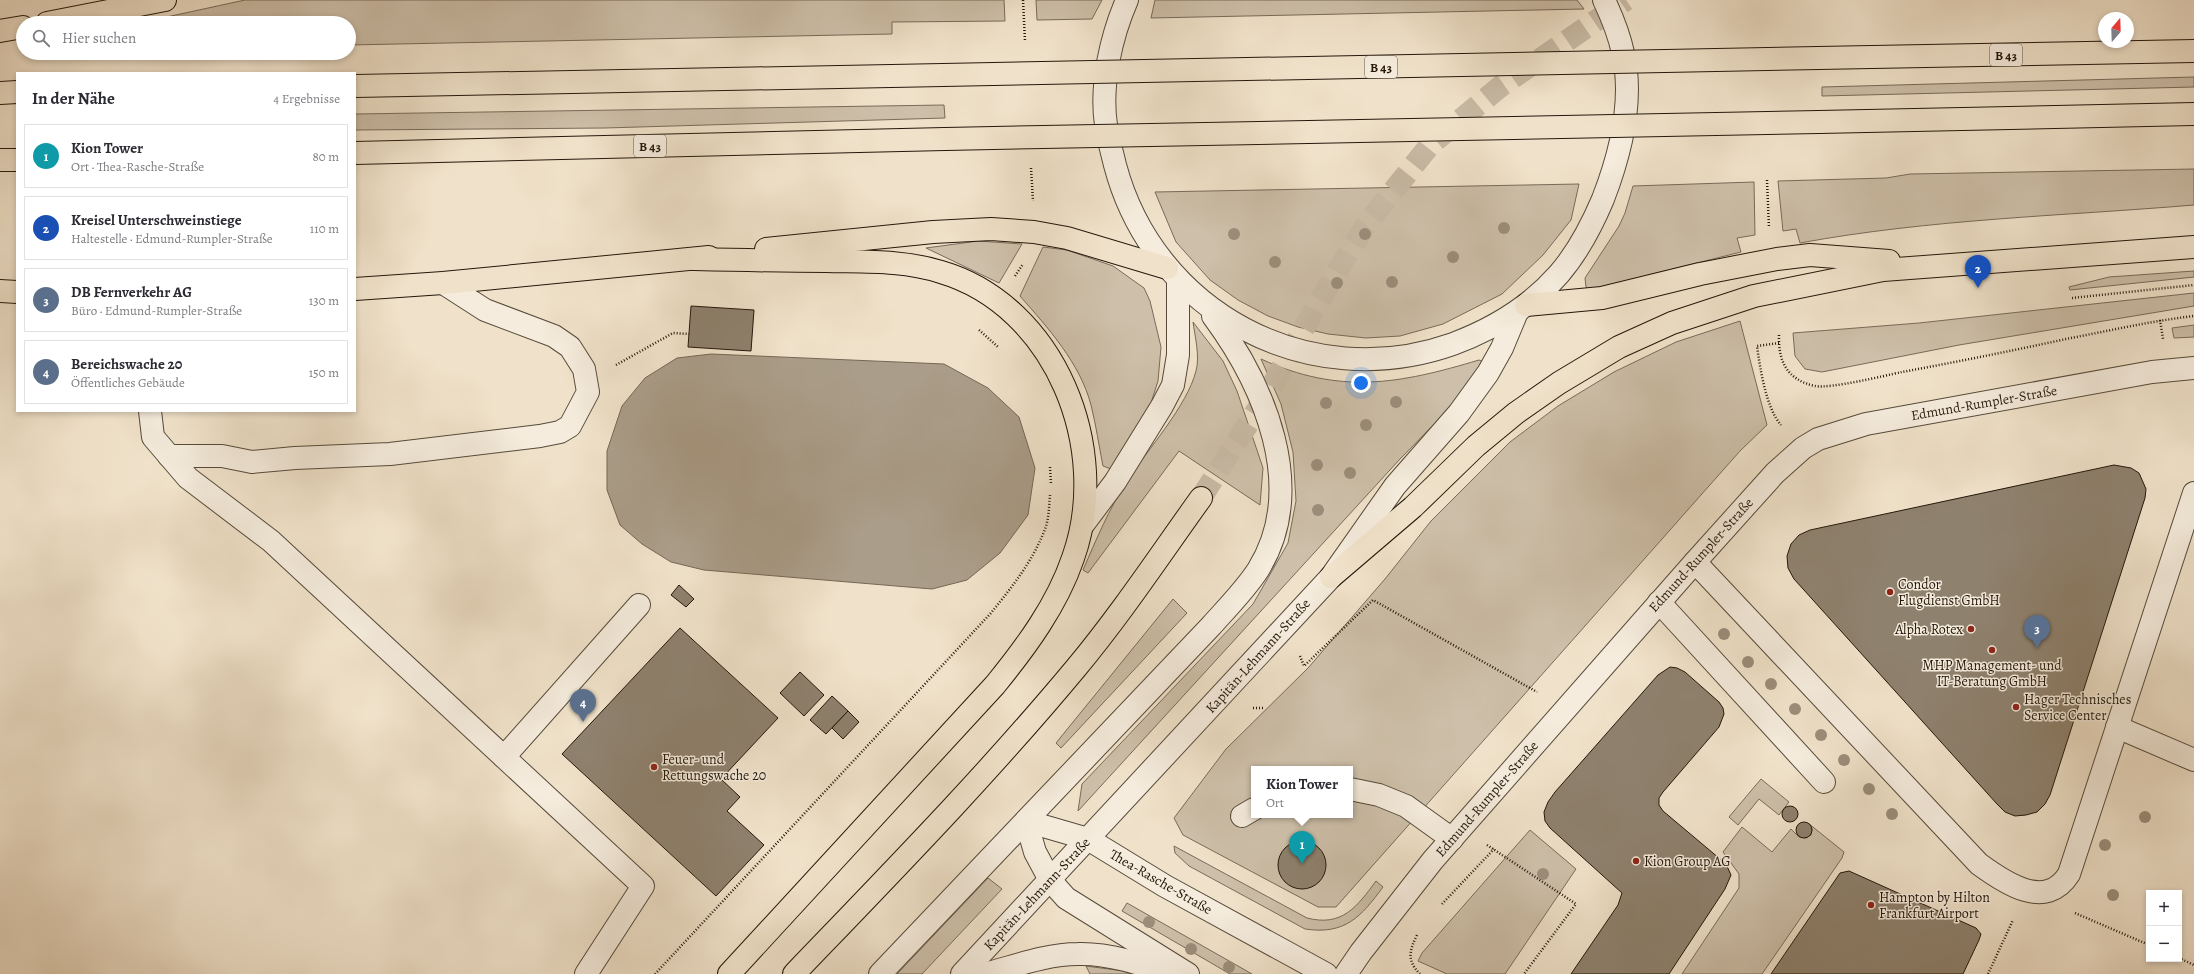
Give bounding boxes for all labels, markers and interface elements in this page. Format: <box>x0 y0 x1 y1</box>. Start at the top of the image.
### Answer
north arrow <box>2098 12 2134 48</box>
search box <box>16 16 356 60</box>
icon: search <box>30 27 52 49</box>
text: Hier suchen <box>62 28 136 48</box>
road number: B 43 <box>1990 44 2022 66</box>
road number: B 43 <box>1365 56 1397 78</box>
text: In der Nähe <box>32 87 115 110</box>
text: 4 Ergebnisse <box>273 90 340 107</box>
road number: B 43 <box>634 135 666 157</box>
text: Kion Tower <box>71 138 143 158</box>
text: 1 <box>44 148 48 165</box>
text: 80 m <box>312 148 339 165</box>
text: Ort · Thea-Rasche-Straße <box>71 158 204 175</box>
text: Kreisel Unterschweinstiege <box>71 210 242 230</box>
text: 2 <box>43 220 49 237</box>
text: 110 m <box>310 220 339 237</box>
text: Haltestelle · Edmund-Rumpler-Straße <box>71 230 272 247</box>
pin: 2 <box>1965 255 1991 288</box>
text: DB Fernverkehr AG <box>71 282 192 302</box>
text: 3 <box>43 292 49 309</box>
text: 130 m <box>309 292 339 309</box>
text: Büro · Edmund-Rumpler-Straße <box>71 302 242 319</box>
text: Bereichswache 20 <box>71 354 182 374</box>
text: 4 <box>43 364 49 381</box>
text: 150 m <box>309 364 339 381</box>
your location <box>1351 373 1371 393</box>
text: Öffentliches Gebäude <box>71 374 185 391</box>
street label: Edmund-Rumpler-Straße <box>1910 381 2058 425</box>
street label: Edmund-Rumpler-Straße <box>1644 494 1758 616</box>
place label: Condor Flugdienst GmbH <box>1898 575 2000 610</box>
marker: Condor Flugdienst GmbH <box>1885 587 1895 597</box>
street label: Kapitän-Lehmann-Straße <box>1201 595 1315 717</box>
pin: 3 <box>2024 615 2050 648</box>
place label: Alpha Rotex <box>1894 620 1963 639</box>
marker: Alpha Rotex <box>1966 624 1976 634</box>
marker: MHP Management- und IT-Beratung GmbH <box>1987 645 1997 655</box>
place label: MHP Management- und IT-Beratung GmbH <box>1922 656 2062 691</box>
pin: 4 <box>570 689 596 722</box>
place label: Hager Technisches Service Center <box>2024 690 2131 725</box>
marker: Hager Technisches Service Center <box>2011 702 2021 712</box>
street label: Edmund-Rumpler-Straße <box>1431 737 1543 861</box>
place label: Feuer- und Rettungswache 20 <box>662 750 766 785</box>
marker: Feuer- und Rettungswache 20 <box>649 762 659 772</box>
popup <box>1251 766 1353 818</box>
text: Kion Tower <box>1266 774 1338 794</box>
text: Ort <box>1266 794 1284 811</box>
pin: 1 <box>1289 831 1315 864</box>
street label: Kapitän-Lehmann-Straße <box>979 833 1095 955</box>
street label: Thea-Rasche-Straße <box>1106 845 1216 919</box>
place label: Kion Group AG <box>1644 852 1731 871</box>
marker: Kion Group AG <box>1631 856 1641 866</box>
place label: Hampton by Hilton Frankfurt Airport <box>1879 888 1990 923</box>
map controls <box>2146 890 2182 962</box>
button: + <box>2146 890 2182 926</box>
marker: Hampton by Hilton Frankfurt Airport <box>1866 900 1876 910</box>
button: − <box>2146 926 2182 962</box>

